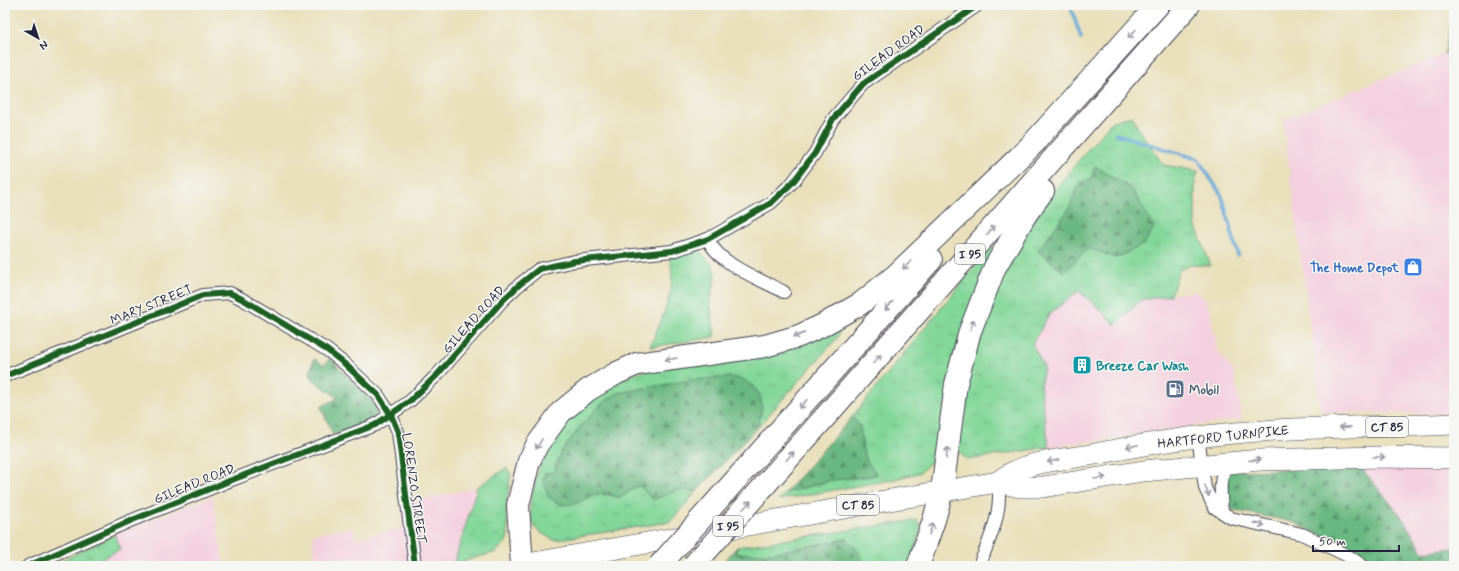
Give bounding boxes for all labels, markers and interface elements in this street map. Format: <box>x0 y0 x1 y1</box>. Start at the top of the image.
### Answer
north arrow <box>18 18 58 58</box>
street label: GILEAD ROAD <box>849 21 929 85</box>
one-way arrow <box>1127 29 1136 39</box>
text: N <box>36 37 51 53</box>
one-way arrow <box>986 225 995 236</box>
road number: I 95 <box>955 244 985 264</box>
shop icon: The Home Depot <box>1402 256 1424 278</box>
one-way arrow <box>902 260 912 269</box>
place label: The Home Depot <box>1310 260 1399 277</box>
street label: MARY STREET <box>108 281 195 330</box>
street label: GILEAD ROAD <box>439 282 509 358</box>
one-way arrow <box>885 301 894 312</box>
one-way arrow <box>969 320 977 332</box>
one-way arrow <box>793 332 805 340</box>
one-way arrow <box>872 354 881 364</box>
building icon: Breeze Car Wash <box>1071 354 1093 376</box>
one-way arrow <box>665 355 678 363</box>
place label: Breeze Car Wash <box>1096 358 1189 375</box>
fuel station icon: Mobil <box>1164 378 1186 400</box>
place label: Mobil <box>1189 382 1219 399</box>
one-way arrow <box>799 399 808 409</box>
road number: CT 85 <box>1366 417 1408 437</box>
street label: HARTFORD TURNPIKE <box>1157 422 1290 453</box>
one-way arrow <box>1339 423 1352 431</box>
street label: LORENZO STREET <box>397 432 430 546</box>
one-way arrow <box>534 438 542 450</box>
one-way arrow <box>1126 443 1139 451</box>
one-way arrow <box>943 446 951 459</box>
one-way arrow <box>786 451 795 462</box>
one-way arrow <box>1372 453 1385 461</box>
one-way arrow <box>1047 457 1060 465</box>
one-way arrow <box>1248 457 1261 464</box>
street label: GILEAD ROAD <box>152 460 238 508</box>
one-way arrow <box>1093 474 1106 482</box>
one-way arrow <box>1204 485 1212 497</box>
road number: CT 85 <box>837 495 879 515</box>
one-way arrow <box>742 500 751 511</box>
road number: I 95 <box>713 516 743 536</box>
one-way arrow <box>1252 521 1265 529</box>
one-way arrow <box>928 524 936 536</box>
scale bar <box>1313 527 1399 553</box>
text: 50 m <box>1319 534 1346 550</box>

